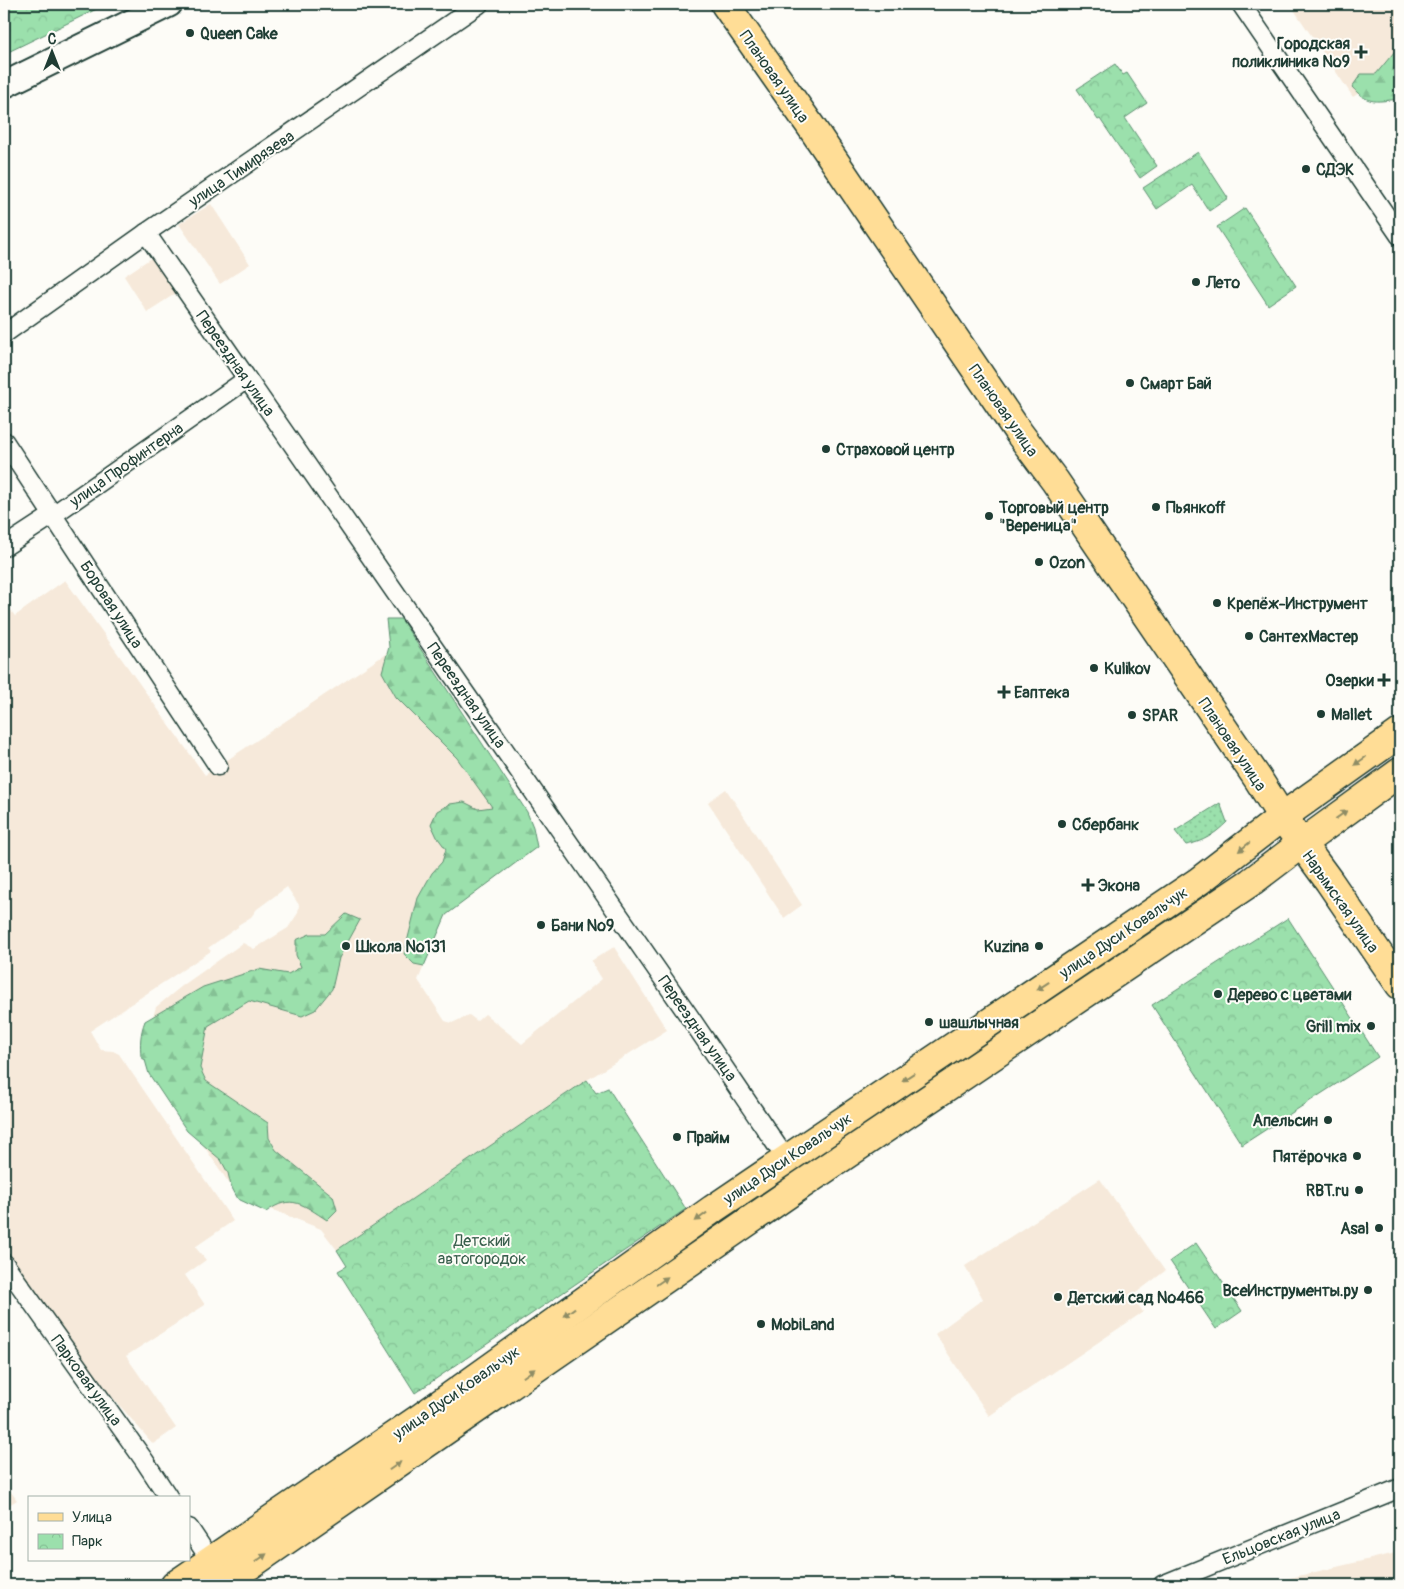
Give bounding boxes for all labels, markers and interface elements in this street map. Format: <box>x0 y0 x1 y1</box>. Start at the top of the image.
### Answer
place label: Queen Cake <box>200 24 279 44</box>
marker: Queen Cake <box>184 27 196 39</box>
street label: Плановая улица <box>735 27 813 127</box>
north arrow <box>28 28 78 78</box>
text: С <box>48 31 57 48</box>
place label: Городская поликлиника №9 <box>1232 34 1350 72</box>
marker: Городская поликлиника №9 <box>1354 45 1368 59</box>
street label: улица Тимирязева <box>184 126 298 212</box>
place label: СДЭК <box>1316 160 1354 180</box>
marker: СДЭК <box>1300 163 1312 175</box>
place label: Лето <box>1205 273 1241 293</box>
marker: Лето <box>1190 276 1202 288</box>
street label: Переездная улица <box>191 307 279 420</box>
street label: Плановая улица <box>964 361 1042 461</box>
place label: Смарт Бай <box>1140 374 1212 394</box>
marker: Смарт Бай <box>1124 377 1136 389</box>
street label: улица Профинтерна <box>65 418 187 512</box>
place label: Страховой центр <box>836 440 955 460</box>
marker: Страховой центр <box>820 443 832 455</box>
place label: Торговый центр "Вереница" <box>998 498 1109 536</box>
place label: Пьянкоff <box>1166 498 1226 518</box>
marker: Пьянкоff <box>1150 501 1162 513</box>
marker: Торговый центр "Вереница" <box>983 510 995 522</box>
place label: Ozon <box>1049 553 1085 573</box>
marker: Ozon <box>1033 556 1045 568</box>
street label: Боровая улица <box>75 557 147 652</box>
place label: Крепёж-Инструмент <box>1227 594 1369 614</box>
marker: Крепёж-Инструмент <box>1211 597 1223 609</box>
place label: СантехМастер <box>1259 627 1359 647</box>
marker: СантехМастер <box>1243 630 1255 642</box>
street label: Переездная улица <box>422 639 510 752</box>
place label: Kulikov <box>1104 659 1151 679</box>
marker: Kulikov <box>1088 662 1100 674</box>
place label: Озерки <box>1325 671 1375 691</box>
marker: Озерки <box>1378 674 1390 686</box>
place label: Еаптека <box>1014 683 1070 703</box>
marker: Еаптека <box>998 686 1010 698</box>
street label: Плановая улица <box>1194 694 1271 795</box>
place label: Mallet <box>1331 705 1372 725</box>
place label: SPAR <box>1142 706 1179 726</box>
marker: Mallet <box>1315 708 1327 720</box>
marker: SPAR <box>1126 709 1138 721</box>
one-way arrow <box>1353 756 1367 766</box>
one-way arrow <box>1334 810 1348 820</box>
place label: Сбербанк <box>1072 815 1139 835</box>
marker: Сбербанк <box>1056 818 1068 830</box>
one-way arrow <box>1238 842 1251 853</box>
street label: Нарымская улица <box>1297 846 1383 957</box>
place label: Экона <box>1098 876 1140 896</box>
marker: Экона <box>1082 879 1094 891</box>
street label: улица Дуси Ковальчук <box>1055 882 1192 984</box>
place label: Бани №9 <box>551 916 614 936</box>
marker: Бани №9 <box>535 919 547 931</box>
place label: Школа №131 <box>355 937 446 957</box>
place label: Kuzina <box>984 937 1030 957</box>
marker: Школа №131 <box>340 940 352 952</box>
marker: Kuzina <box>1033 940 1045 952</box>
street label: Переездная улица <box>653 972 741 1085</box>
one-way arrow <box>1036 981 1049 991</box>
place label: Дерево с цветами <box>1227 985 1352 1005</box>
marker: Дерево с цветами <box>1212 988 1224 1000</box>
place label: шашлычная <box>939 1013 1019 1033</box>
marker: шашлычная <box>923 1016 935 1028</box>
place label: Grill mix <box>1306 1017 1361 1037</box>
marker: Grill mix <box>1365 1020 1377 1032</box>
one-way arrow <box>901 1072 915 1082</box>
street label: улица Дуси Ковальчук <box>719 1108 856 1210</box>
place label: Апельсин <box>1253 1111 1318 1131</box>
marker: Апельсин <box>1322 1114 1334 1126</box>
place label: Прайм <box>687 1128 730 1148</box>
marker: Прайм <box>671 1131 683 1143</box>
place label: Пятёрочка <box>1273 1147 1348 1167</box>
marker: Пятёрочка <box>1351 1150 1363 1162</box>
place label: RBT.ru <box>1306 1181 1349 1201</box>
marker: RBT.ru <box>1353 1184 1365 1196</box>
one-way arrow <box>694 1212 708 1222</box>
place label: Asal <box>1340 1219 1369 1239</box>
marker: Asal <box>1373 1222 1385 1234</box>
park label: Детский автогородок <box>438 1231 526 1269</box>
one-way arrow <box>656 1276 669 1286</box>
place label: ВсеИнструменты.ру <box>1223 1281 1358 1301</box>
marker: ВсеИнструменты.ру <box>1362 1284 1374 1296</box>
place label: Детский сад №466 <box>1067 1288 1204 1308</box>
marker: Детский сад №466 <box>1052 1291 1064 1303</box>
one-way arrow <box>562 1307 576 1317</box>
place label: MobiLand <box>771 1315 835 1335</box>
marker: MobiLand <box>755 1318 767 1330</box>
street label: Парковая улица <box>46 1331 126 1430</box>
street label: улица Дуси Ковальчук <box>388 1341 524 1445</box>
one-way arrow <box>522 1368 535 1378</box>
one-way arrow <box>388 1461 402 1470</box>
legend <box>28 1496 190 1562</box>
street label: Ельцовская улица <box>1220 1504 1343 1570</box>
text: Улица <box>72 1508 112 1527</box>
text: Парк <box>72 1532 103 1551</box>
one-way arrow <box>254 1553 268 1563</box>

